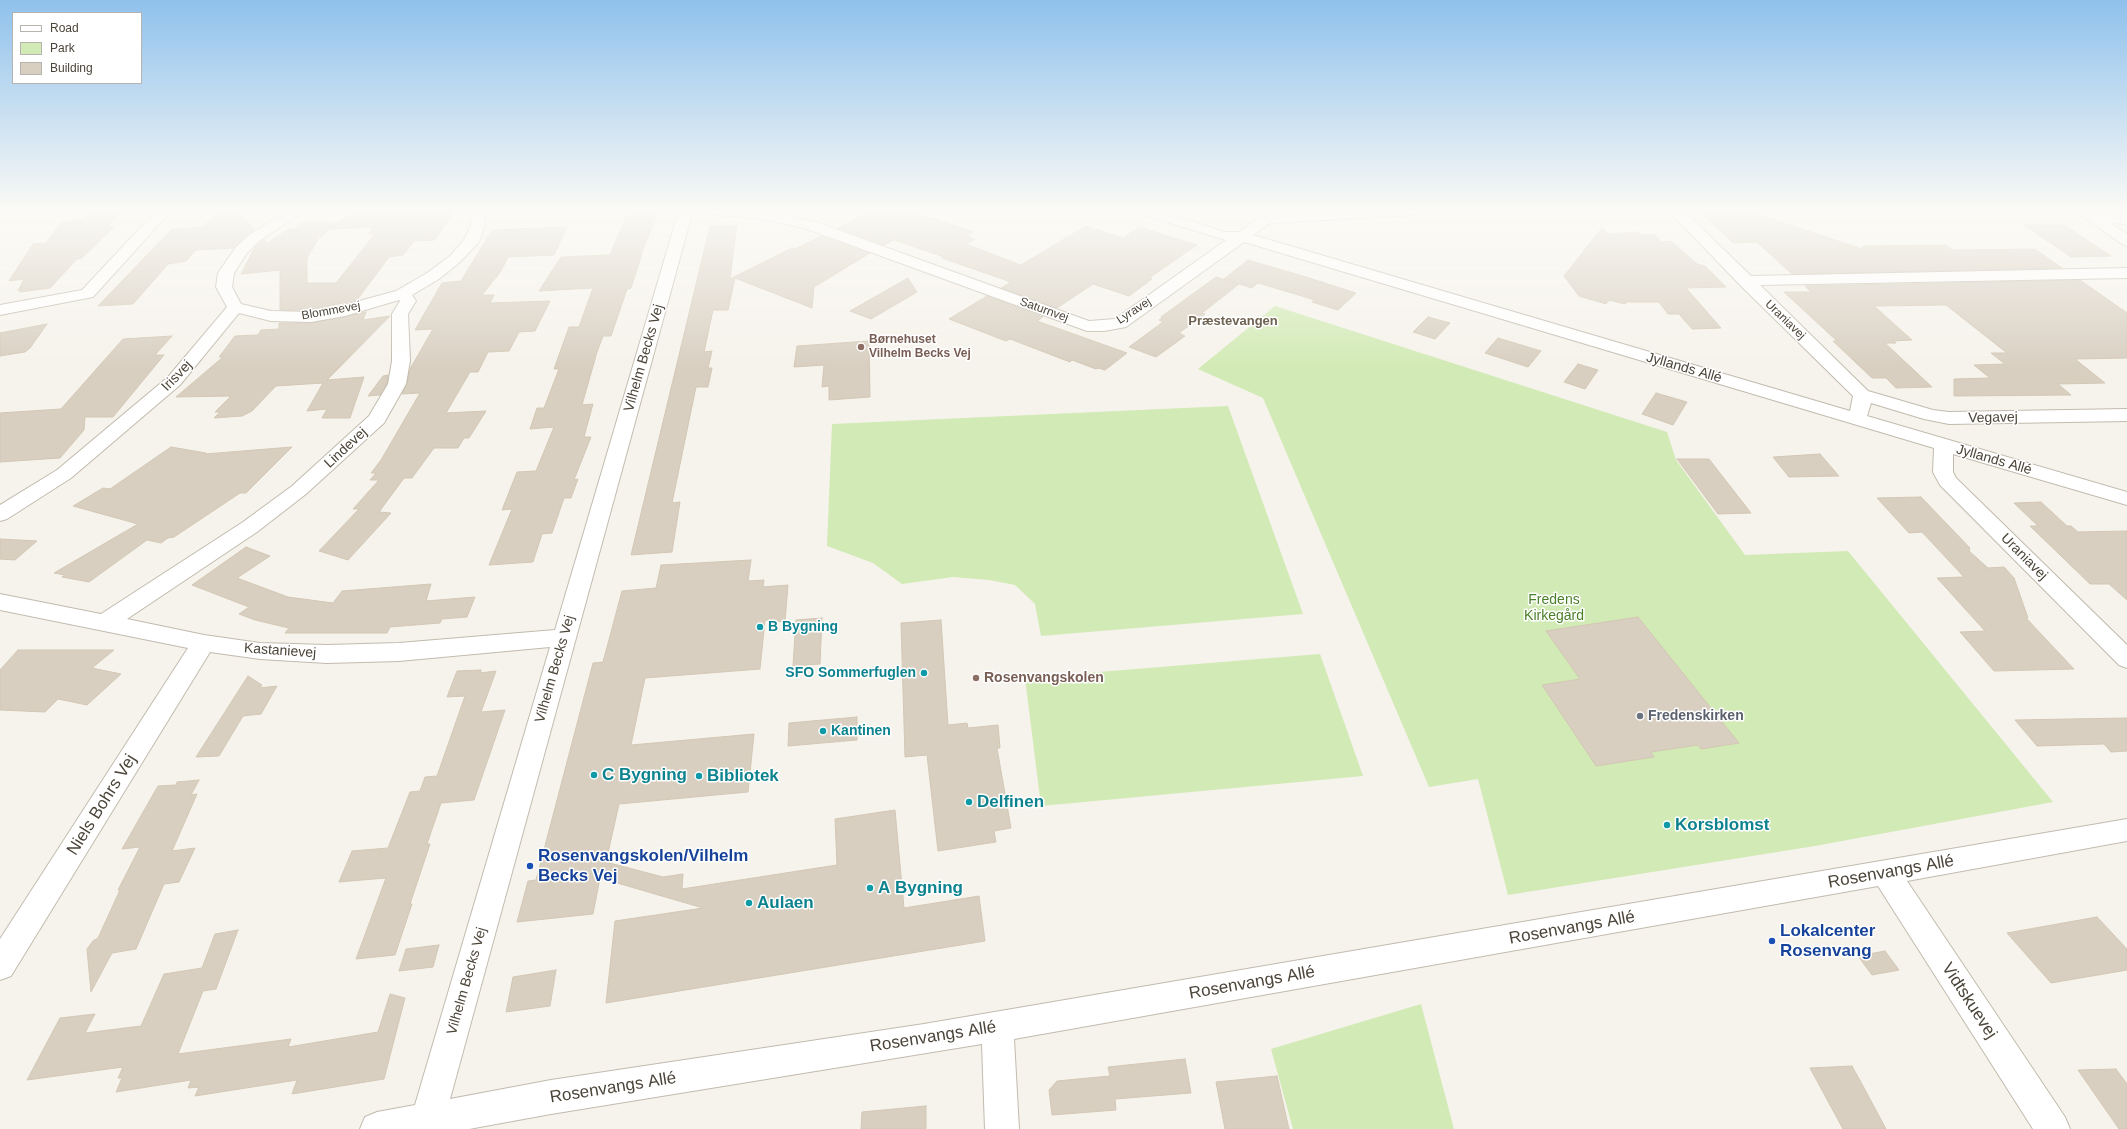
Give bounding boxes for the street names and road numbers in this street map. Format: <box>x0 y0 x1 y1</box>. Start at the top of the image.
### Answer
street label: Saturnvej <box>1018 295 1070 325</box>
street label: Lyravej <box>1114 295 1154 327</box>
street label: Uraniavej <box>1762 297 1808 343</box>
street label: Blommevej <box>301 299 361 323</box>
street label: Vilhelm Becks Vej <box>621 302 667 414</box>
street label: Jyllands Allé <box>1644 349 1724 387</box>
street label: Irisvej <box>158 357 196 395</box>
street label: Vegavej <box>1968 409 2018 427</box>
street label: Lindevej <box>321 424 371 472</box>
street label: Jyllands Allé <box>1954 441 2034 479</box>
street label: Uraniavej <box>1997 530 2051 584</box>
street label: Vilhelm Becks Vej <box>532 613 578 725</box>
street label: Kastanievej <box>243 640 317 662</box>
street label: Niels Bohrs Vej <box>63 751 141 859</box>
street label: Rosenvangs Allé <box>1826 851 1956 893</box>
street label: Rosenvangs Allé <box>1507 907 1637 949</box>
street label: Vilhelm Becks Vej <box>444 925 490 1037</box>
street label: Vidtskuevej <box>1937 959 2001 1043</box>
street label: Rosenvangs Allé <box>1187 962 1317 1004</box>
street label: Rosenvangs Allé <box>868 1017 998 1057</box>
street label: Rosenvangs Allé <box>548 1068 678 1108</box>

